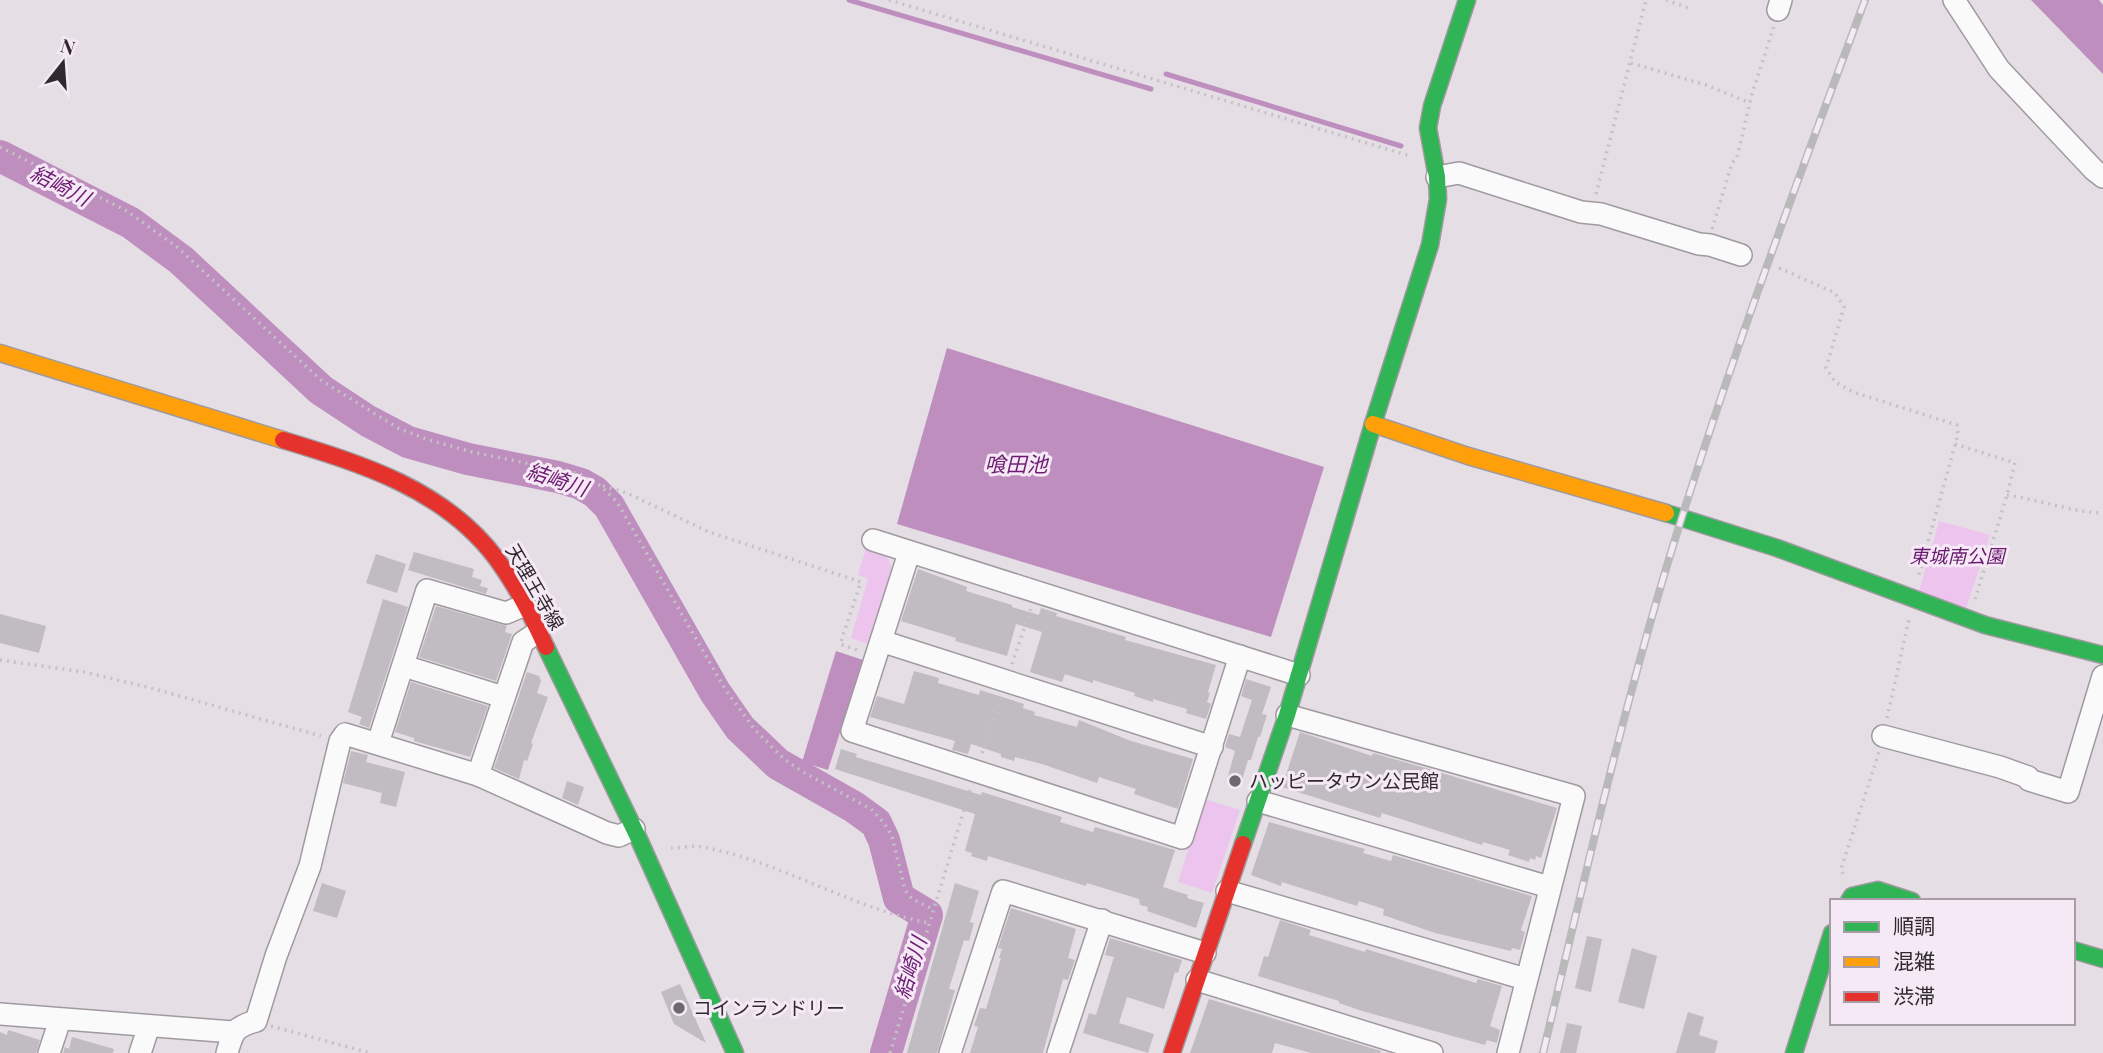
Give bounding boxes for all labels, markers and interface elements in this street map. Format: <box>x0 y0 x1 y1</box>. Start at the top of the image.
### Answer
north arrow <box>28 28 98 98</box>
text: N <box>58 31 79 60</box>
water label: 結崎川 <box>26 157 97 212</box>
water label: 喰田池 <box>985 449 1049 477</box>
water label: 結崎川 <box>523 455 594 502</box>
street label: 天理王寺線 <box>501 539 571 634</box>
park label: 東城南公園 <box>1909 542 2007 568</box>
place label: ハッピータウン公民館 <box>1249 767 1439 793</box>
marker: ハッピータウン公民館 <box>1227 773 1243 789</box>
legend <box>1830 899 2075 1025</box>
text: 順調 <box>1893 911 1935 939</box>
water label: 結崎川 <box>886 931 932 1002</box>
text: 混雑 <box>1893 946 1935 974</box>
text: 渋滞 <box>1893 981 1935 1009</box>
place label: コインランドリー <box>693 994 845 1020</box>
marker: コインランドリー <box>671 1000 687 1016</box>

